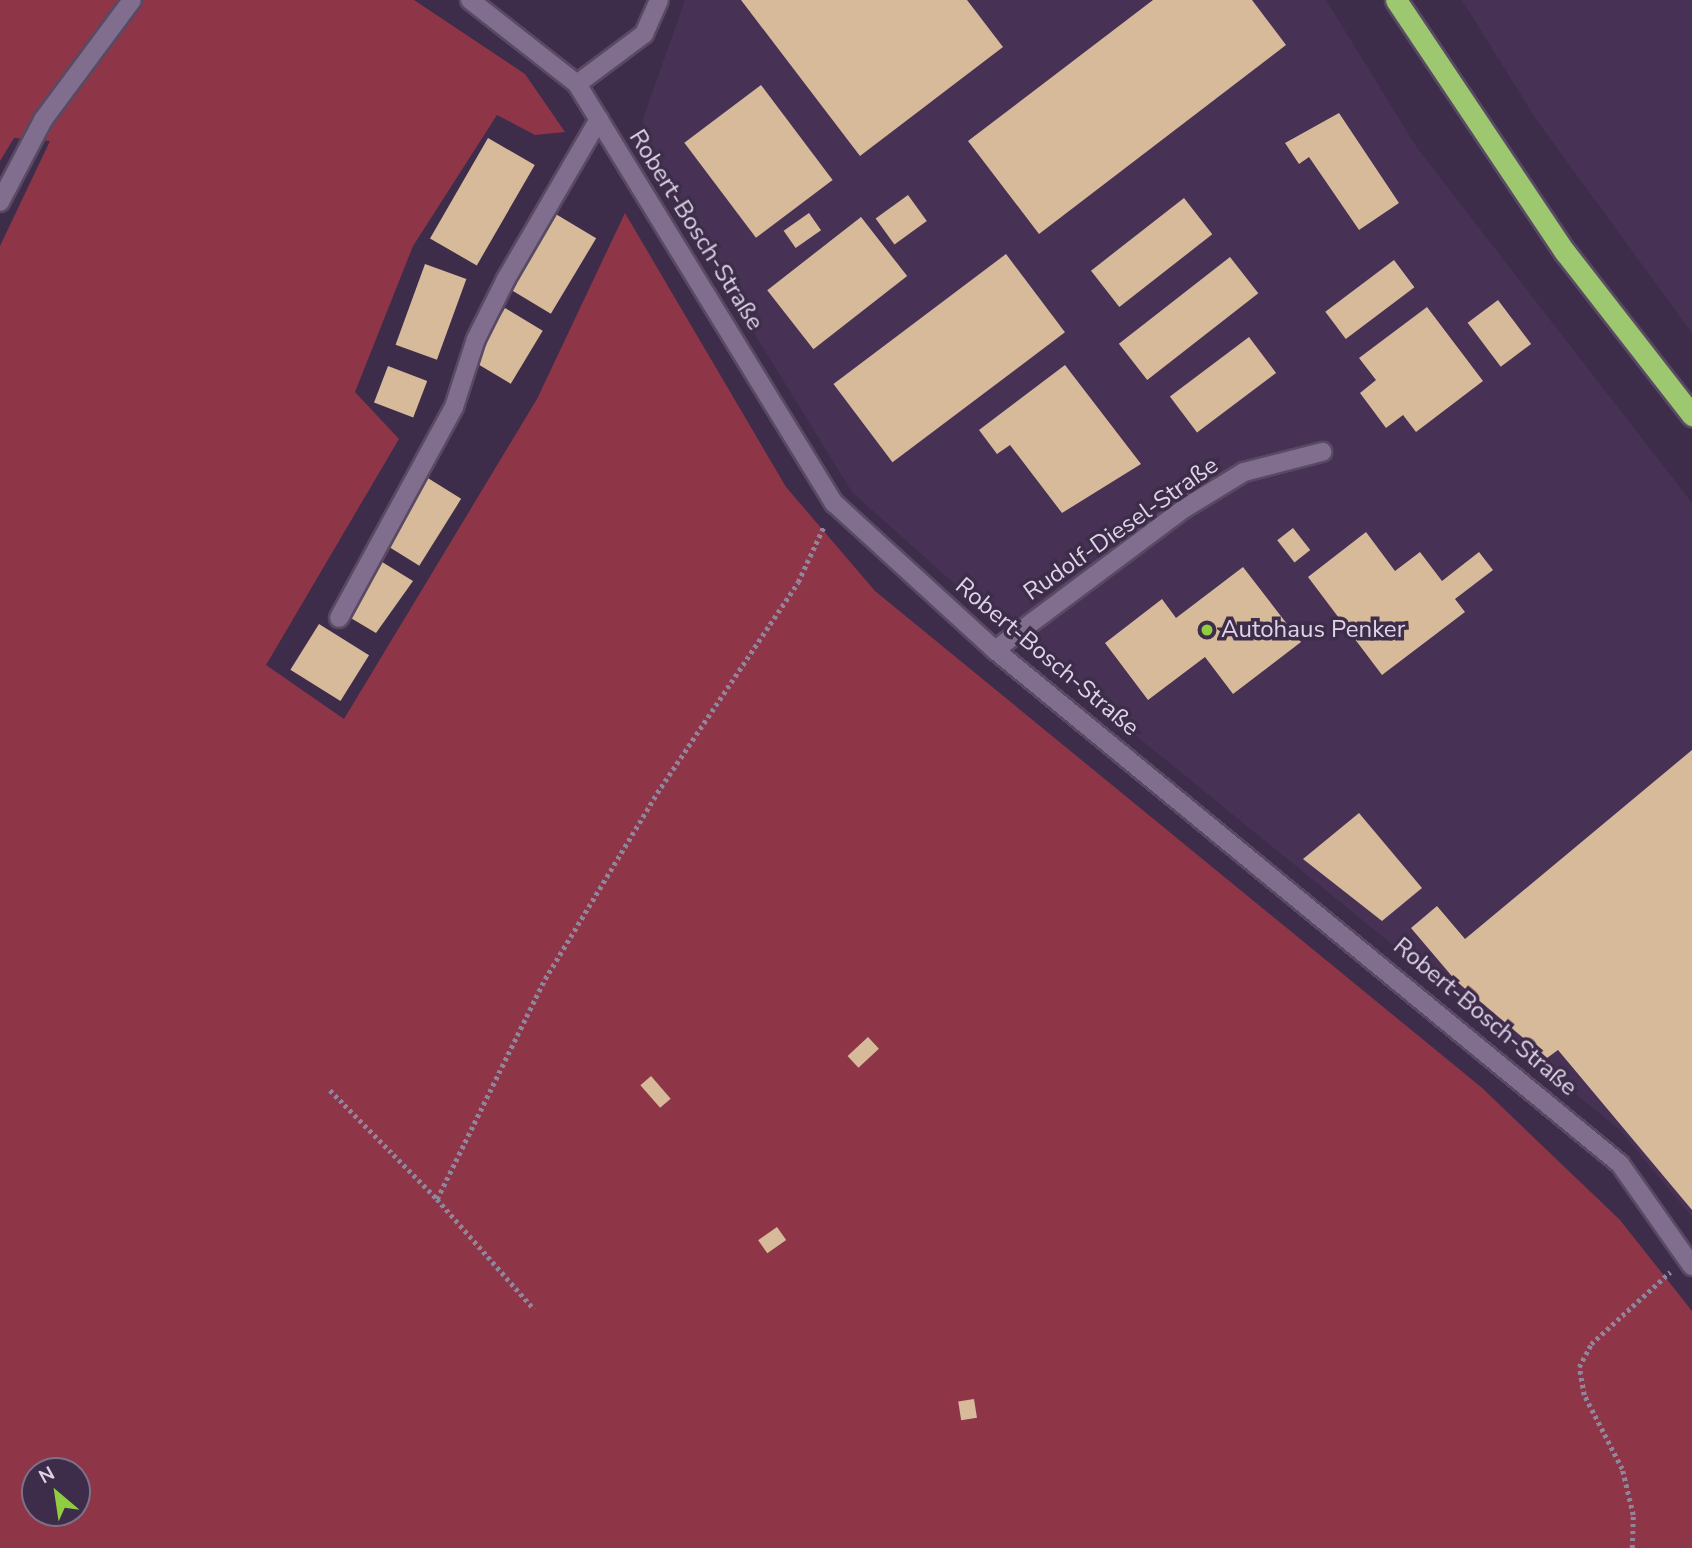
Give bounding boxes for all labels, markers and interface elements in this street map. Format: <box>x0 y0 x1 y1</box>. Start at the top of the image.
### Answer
street label: Robert-Bosch-Straße <box>623 124 769 336</box>
street label: Rudolf-Diesel-Straße <box>1018 451 1224 607</box>
street label: Robert-Bosch-Straße <box>949 572 1145 742</box>
place label: Autohaus Penker <box>1221 616 1405 644</box>
marker: Autohaus Penker <box>1199 622 1215 638</box>
street label: Robert-Bosch-Straße <box>1387 932 1583 1102</box>
north arrow <box>21 1457 91 1527</box>
text: N <box>34 1461 59 1490</box>

